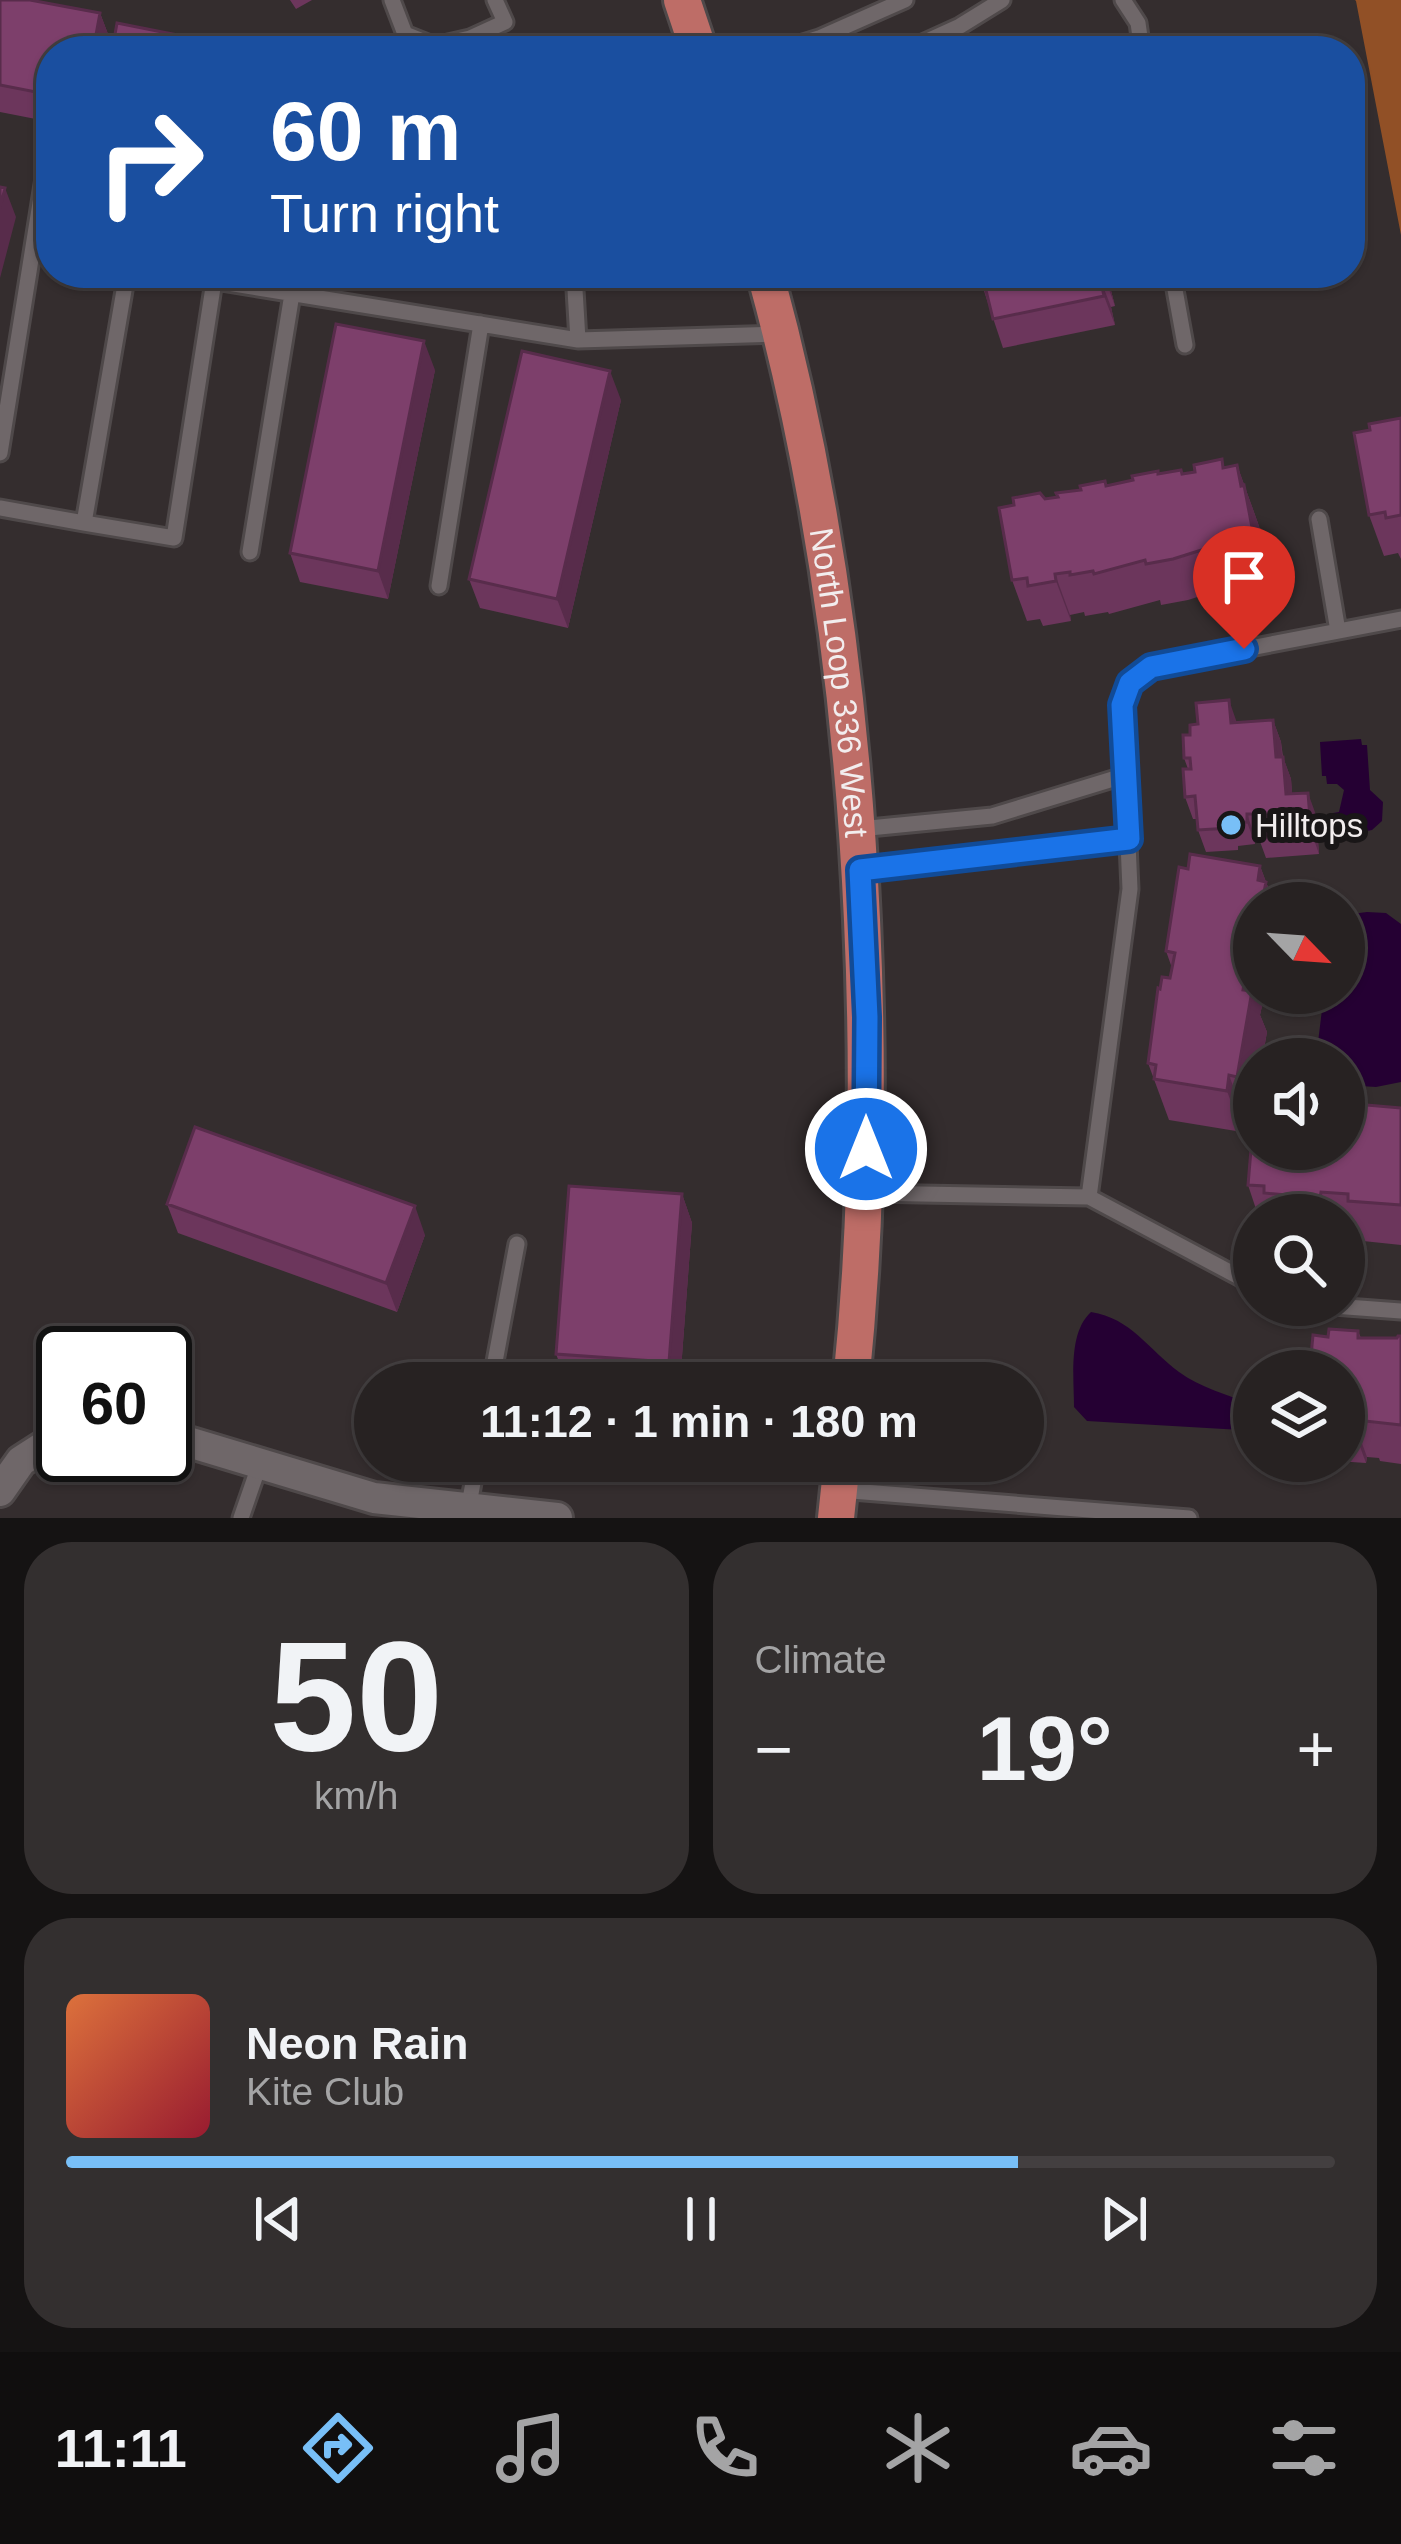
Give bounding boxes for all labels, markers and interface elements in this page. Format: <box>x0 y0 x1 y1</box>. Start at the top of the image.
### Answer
icon: right <box>72 84 228 240</box>
text: 60 m <box>270 84 461 178</box>
text: Turn right <box>270 183 499 243</box>
street label: North Loop 336 West <box>803 525 876 839</box>
pin <box>1193 526 1295 649</box>
icon: arrive <box>1211 544 1277 610</box>
place label: Hilltops <box>1255 807 1363 844</box>
marker: Hilltops <box>1218 812 1244 838</box>
north arrow <box>1233 882 1365 1014</box>
map controls <box>1233 882 1365 1482</box>
button: sound <box>1233 1038 1365 1170</box>
position arrow <box>803 1086 929 1212</box>
button: search <box>1233 1194 1365 1326</box>
speed limit sign: 60 <box>36 1326 192 1482</box>
button: layers <box>1233 1350 1365 1482</box>
text: 11:12 · 1 min · 180 m <box>480 1396 918 1447</box>
text: 50 <box>269 1609 443 1783</box>
text: Climate <box>755 1638 887 1681</box>
text: 19° <box>977 1699 1113 1799</box>
text: − <box>755 1712 793 1786</box>
text: + <box>1296 1712 1335 1786</box>
text: km/h <box>314 1774 399 1817</box>
text: Neon Rain <box>246 2018 469 2069</box>
text: Kite Club <box>246 2070 404 2113</box>
icon: previous <box>245 2186 311 2252</box>
icon: pause <box>668 2186 734 2252</box>
icon: next <box>1091 2186 1157 2252</box>
icon: directions <box>296 2406 380 2490</box>
icon: music <box>489 2406 573 2490</box>
icon: phone <box>683 2406 767 2490</box>
icon: climate <box>876 2406 960 2490</box>
icon: car <box>1069 2406 1153 2490</box>
icon: filters <box>1262 2406 1346 2490</box>
text: 11:11 <box>55 2418 187 2478</box>

